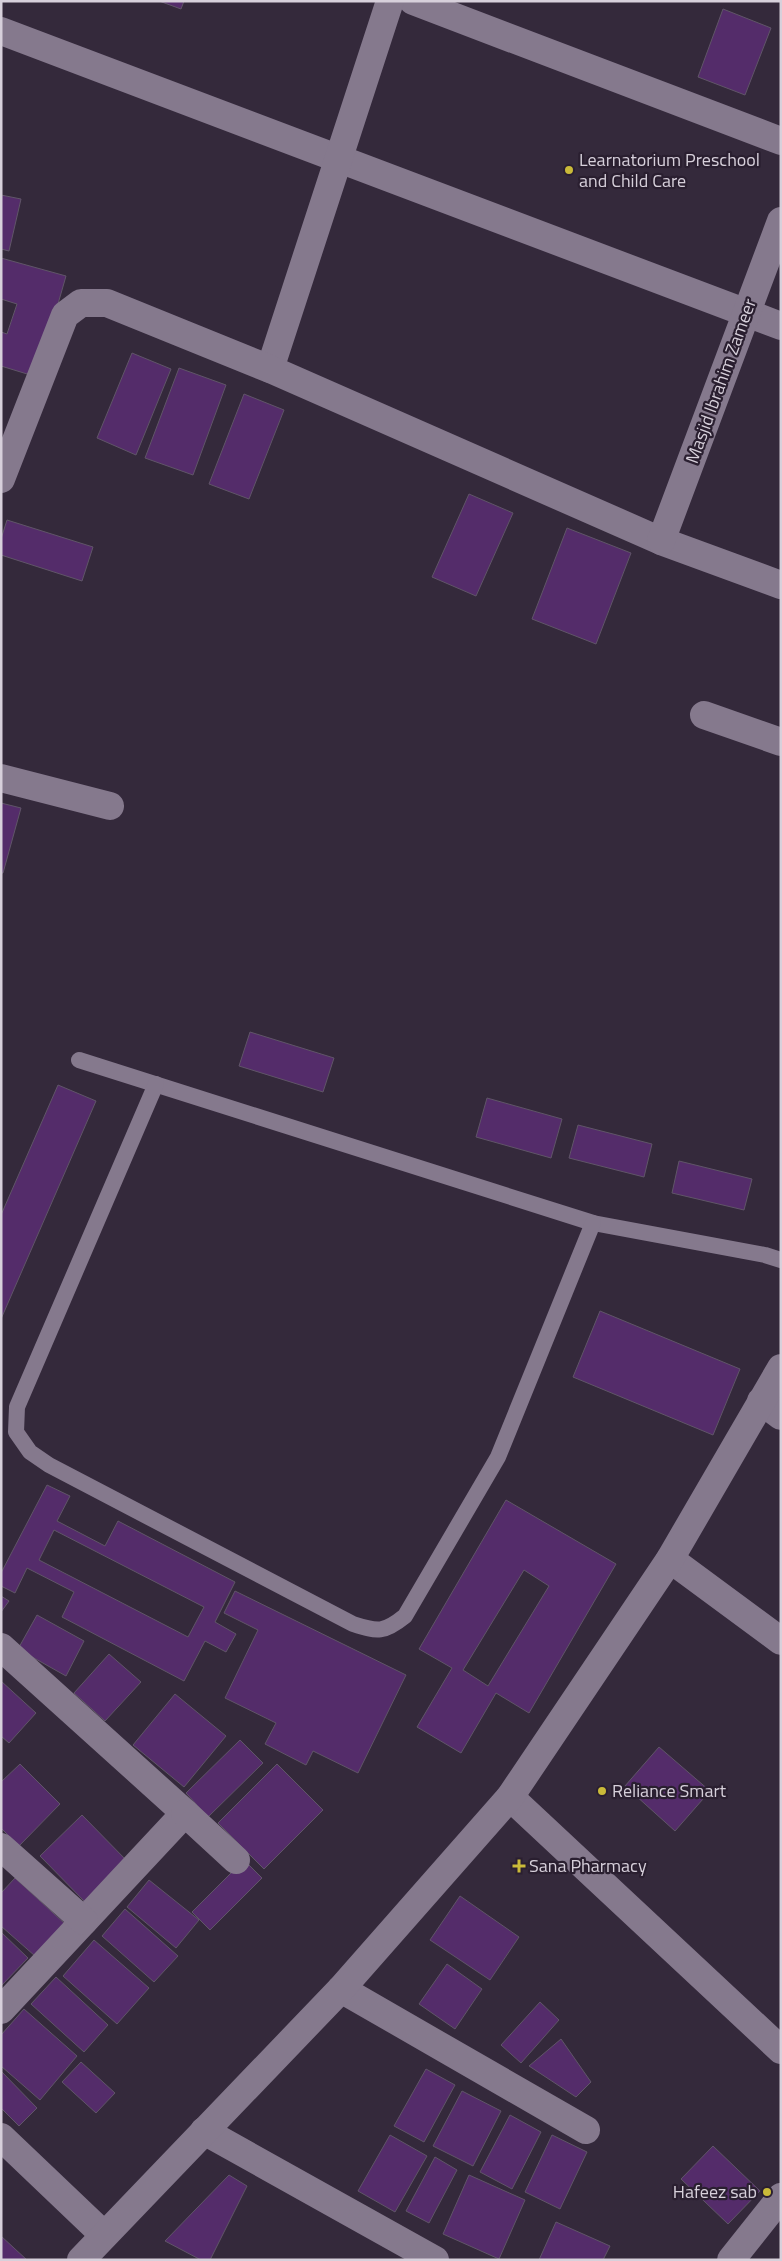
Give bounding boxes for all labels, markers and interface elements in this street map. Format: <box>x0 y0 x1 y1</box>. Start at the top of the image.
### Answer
place label: Learnatorium Preschool and Child Care <box>579 146 760 194</box>
marker: Learnatorium Preschool and Child Care <box>563 164 575 176</box>
street label: Masjid Ibrahim Zameer <box>678 295 763 467</box>
place label: Reliance Smart <box>612 1777 727 1804</box>
marker: Reliance Smart <box>596 1785 608 1797</box>
place label: Sana Pharmacy <box>529 1852 647 1879</box>
marker: Sana Pharmacy <box>513 1860 525 1872</box>
place label: Hafeez sab <box>673 2178 757 2205</box>
marker: Hafeez sab <box>761 2186 773 2198</box>

